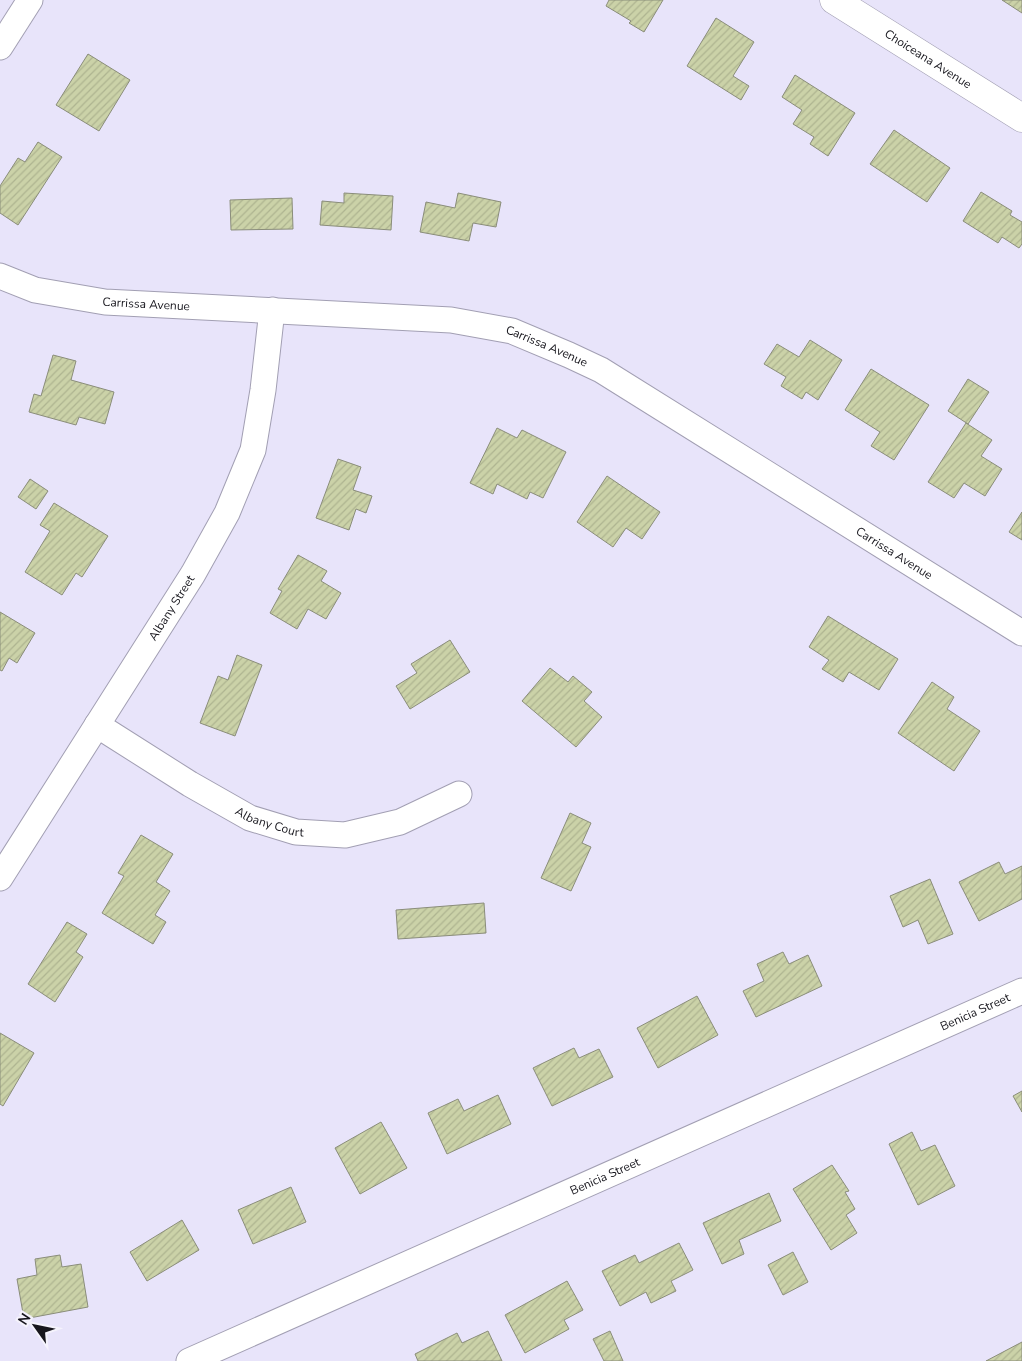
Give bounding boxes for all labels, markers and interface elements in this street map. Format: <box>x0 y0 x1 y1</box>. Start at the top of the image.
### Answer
street label: Choiceana Avenue <box>882 26 975 92</box>
street label: Carrissa Avenue <box>102 294 190 314</box>
street label: Carrissa Avenue <box>505 322 590 371</box>
street label: Carrissa Avenue <box>853 523 936 583</box>
street label: Albany Street <box>145 571 199 644</box>
street label: Albany Court <box>232 803 305 840</box>
street label: Benicia Street <box>938 989 1013 1034</box>
street label: Benicia Street <box>567 1153 643 1199</box>
north arrow <box>10 1301 60 1351</box>
text: N <box>14 1310 35 1329</box>

